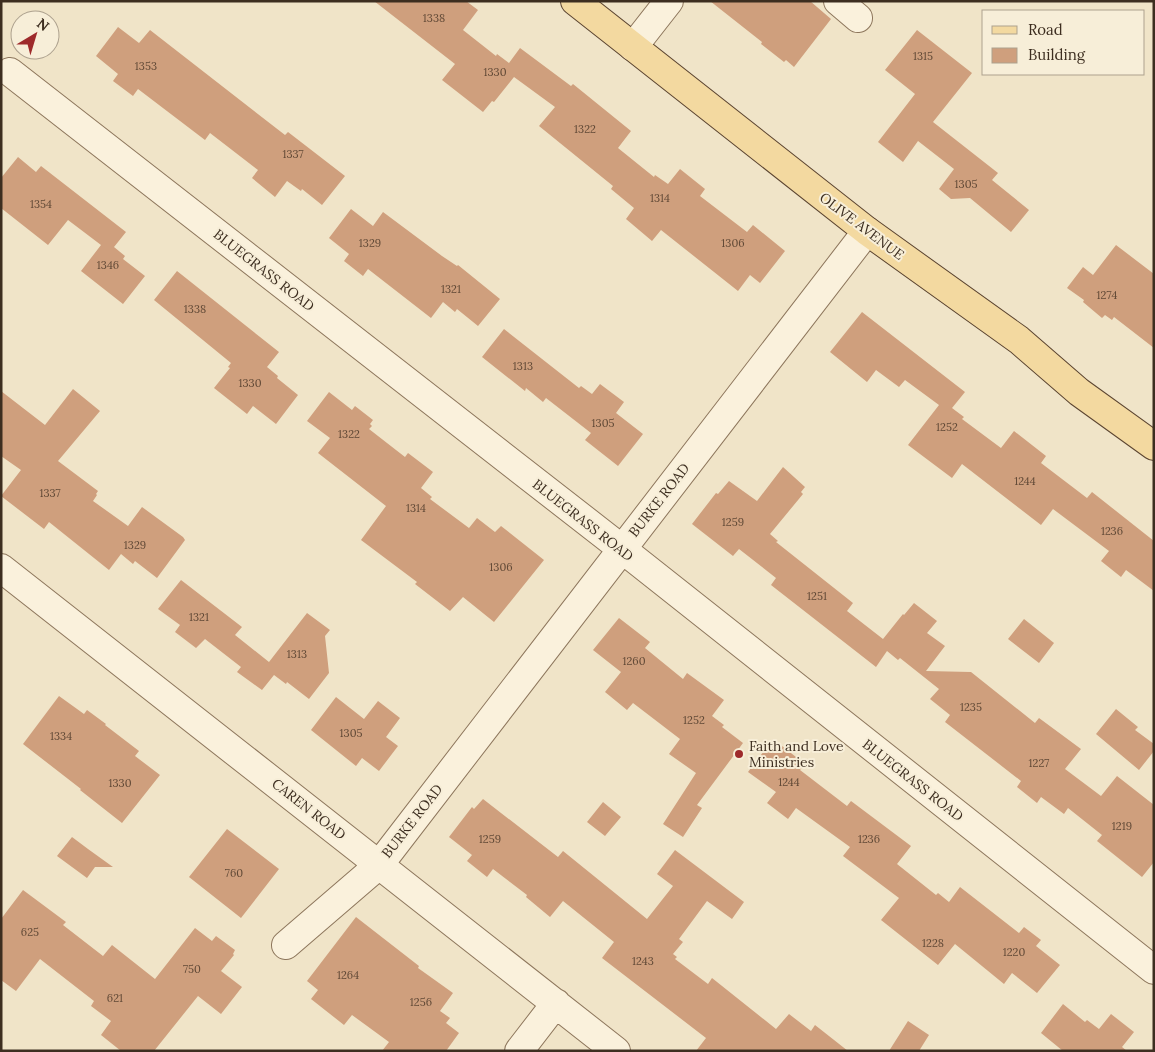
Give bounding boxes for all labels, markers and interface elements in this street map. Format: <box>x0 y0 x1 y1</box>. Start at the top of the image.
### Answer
north arrow <box>10 10 60 60</box>
legend <box>982 10 1145 75</box>
house number: 1338 <box>423 11 445 25</box>
text: N <box>33 14 53 35</box>
text: Road <box>1028 20 1063 39</box>
text: Building <box>1028 45 1086 64</box>
house number: 1315 <box>913 49 933 63</box>
house number: 1353 <box>135 59 157 73</box>
house number: 1330 <box>483 65 507 79</box>
house number: 1322 <box>574 122 596 136</box>
house number: 1337 <box>282 147 304 161</box>
house number: 1305 <box>955 177 977 191</box>
street label: OLIVE AVENUE <box>816 188 908 264</box>
house number: 1314 <box>650 191 670 205</box>
house number: 1354 <box>30 197 52 211</box>
street label: BLUEGRASS ROAD <box>210 225 318 315</box>
house number: 1329 <box>359 236 381 250</box>
house number: 1306 <box>721 236 745 250</box>
house number: 1346 <box>97 258 119 272</box>
house number: 1321 <box>441 282 461 296</box>
house number: 1274 <box>1097 288 1117 302</box>
house number: 1338 <box>184 302 206 316</box>
house number: 1313 <box>513 359 533 373</box>
house number: 1330 <box>238 376 262 390</box>
house number: 1305 <box>592 416 614 430</box>
house number: 1252 <box>936 420 958 434</box>
house number: 1322 <box>338 427 360 441</box>
street label: BURKE ROAD <box>625 459 693 541</box>
house number: 1244 <box>1014 474 1036 488</box>
street label: BLUEGRASS ROAD <box>529 475 637 565</box>
house number: 1337 <box>39 486 61 500</box>
house number: 1314 <box>406 501 426 515</box>
house number: 1259 <box>722 515 744 529</box>
house number: 1236 <box>1101 524 1123 538</box>
house number: 1329 <box>124 538 146 552</box>
house number: 1306 <box>489 560 513 574</box>
house number: 1251 <box>807 589 827 603</box>
house number: 1321 <box>189 610 209 624</box>
house number: 1313 <box>287 647 307 661</box>
house number: 1260 <box>622 654 646 668</box>
house number: 1235 <box>960 700 982 714</box>
house number: 1252 <box>683 713 705 727</box>
house number: 1305 <box>340 726 362 740</box>
house number: 1334 <box>50 729 72 743</box>
street label: BLUEGRASS ROAD <box>859 735 967 825</box>
place label: Faith and Love Ministries <box>749 737 844 771</box>
marker: Faith and Love Ministries <box>733 748 745 760</box>
house number: 1227 <box>1029 756 1049 770</box>
street label: CAREN ROAD <box>268 774 350 844</box>
house number: 1244 <box>778 775 800 789</box>
house number: 1330 <box>108 776 132 790</box>
street label: BURKE ROAD <box>378 780 446 862</box>
house number: 1219 <box>1112 819 1132 833</box>
house number: 1259 <box>479 832 501 846</box>
house number: 1236 <box>858 832 880 846</box>
house number: 760 <box>225 866 243 880</box>
house number: 625 <box>21 925 39 939</box>
house number: 1228 <box>922 936 944 950</box>
house number: 1220 <box>1003 945 1025 959</box>
house number: 1243 <box>632 954 654 968</box>
house number: 750 <box>183 962 201 976</box>
house number: 1264 <box>337 968 359 982</box>
house number: 621 <box>107 991 123 1005</box>
house number: 1256 <box>410 995 432 1009</box>

